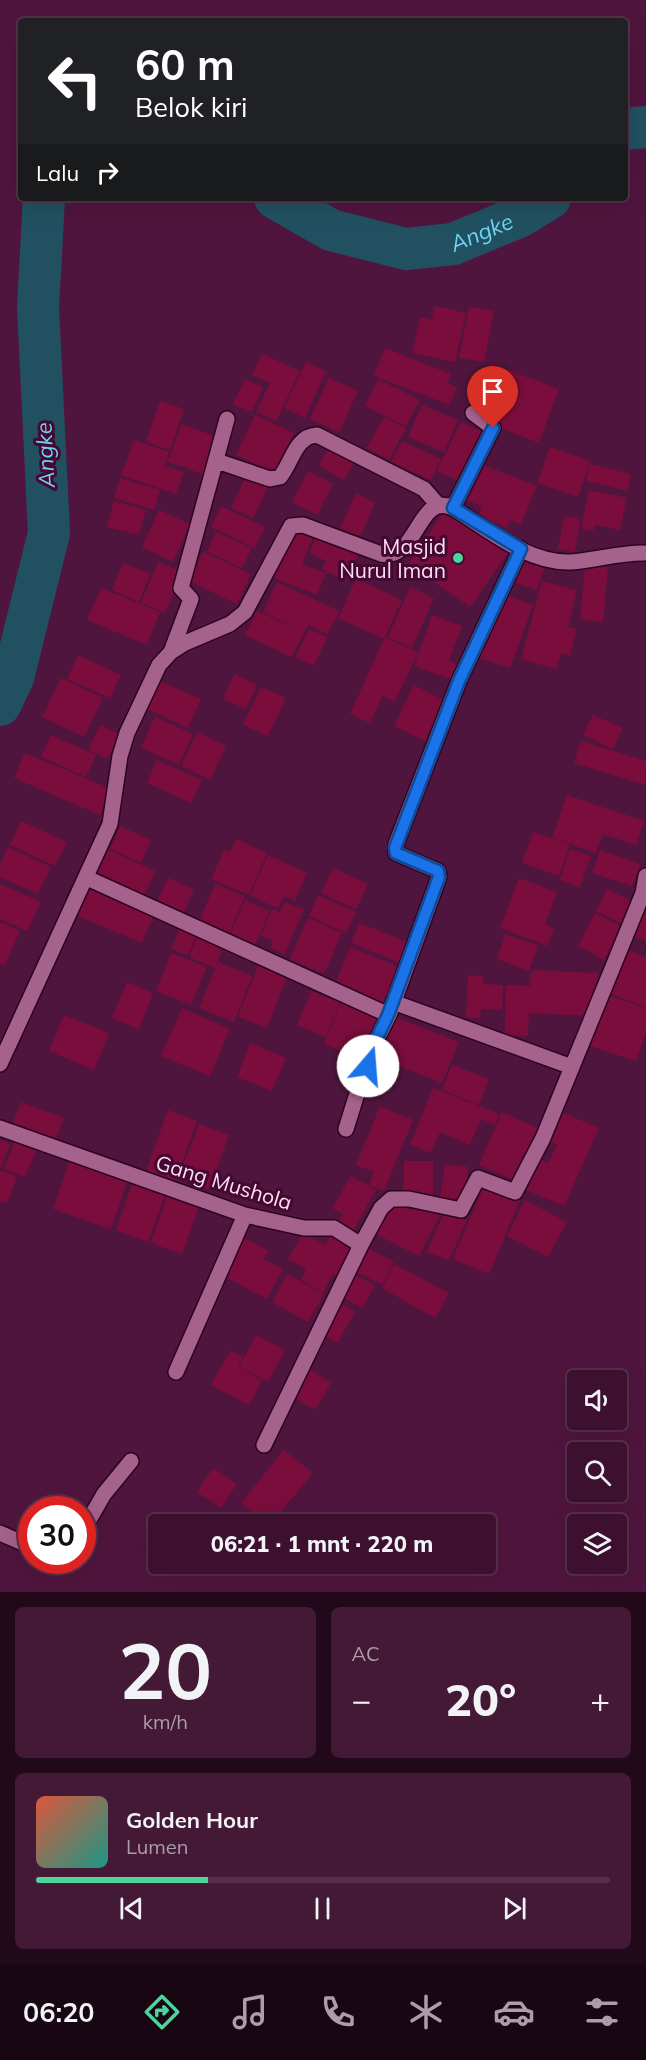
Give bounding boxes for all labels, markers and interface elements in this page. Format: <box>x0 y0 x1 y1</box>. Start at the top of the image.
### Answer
text: 60 m <box>135 38 235 91</box>
icon: left <box>36 42 114 120</box>
text: Belok kiri <box>135 90 247 124</box>
icon: right <box>91 156 124 189</box>
text: Lalu <box>36 159 79 187</box>
water label: Angke <box>445 207 517 258</box>
pin <box>467 366 518 428</box>
icon: arrive <box>476 375 509 408</box>
water label: Angke <box>29 422 61 489</box>
place label: Masjid Nurul Iman <box>339 533 446 583</box>
marker: Masjid Nurul Iman <box>451 551 465 565</box>
position arrow <box>336 1034 400 1098</box>
street label: Gang Mushola <box>153 1149 295 1215</box>
map controls <box>567 1370 627 1574</box>
button: sound <box>567 1370 627 1430</box>
button: search <box>567 1442 627 1502</box>
speed limit sign: 30 <box>18 1496 96 1574</box>
button: layers <box>567 1514 627 1574</box>
text: 06:21 · 1 mnt · 220 m <box>211 1530 433 1558</box>
text: 20 <box>118 1621 212 1719</box>
text: AC <box>352 1641 380 1666</box>
text: 20° <box>445 1671 516 1727</box>
text: − <box>352 1679 371 1720</box>
text: + <box>590 1679 610 1720</box>
text: km/h <box>143 1709 188 1734</box>
text: Golden Hour <box>126 1806 258 1834</box>
text: Lumen <box>126 1834 188 1859</box>
icon: previous <box>115 1892 148 1925</box>
icon: pause <box>306 1892 339 1925</box>
icon: next <box>498 1892 531 1925</box>
icon: directions <box>141 1991 183 2033</box>
icon: music <box>229 1991 271 2033</box>
icon: phone <box>317 1991 359 2033</box>
icon: climate <box>405 1991 447 2033</box>
icon: car <box>493 1991 535 2033</box>
icon: filters <box>581 1991 623 2033</box>
text: 06:20 <box>23 1995 95 2029</box>

